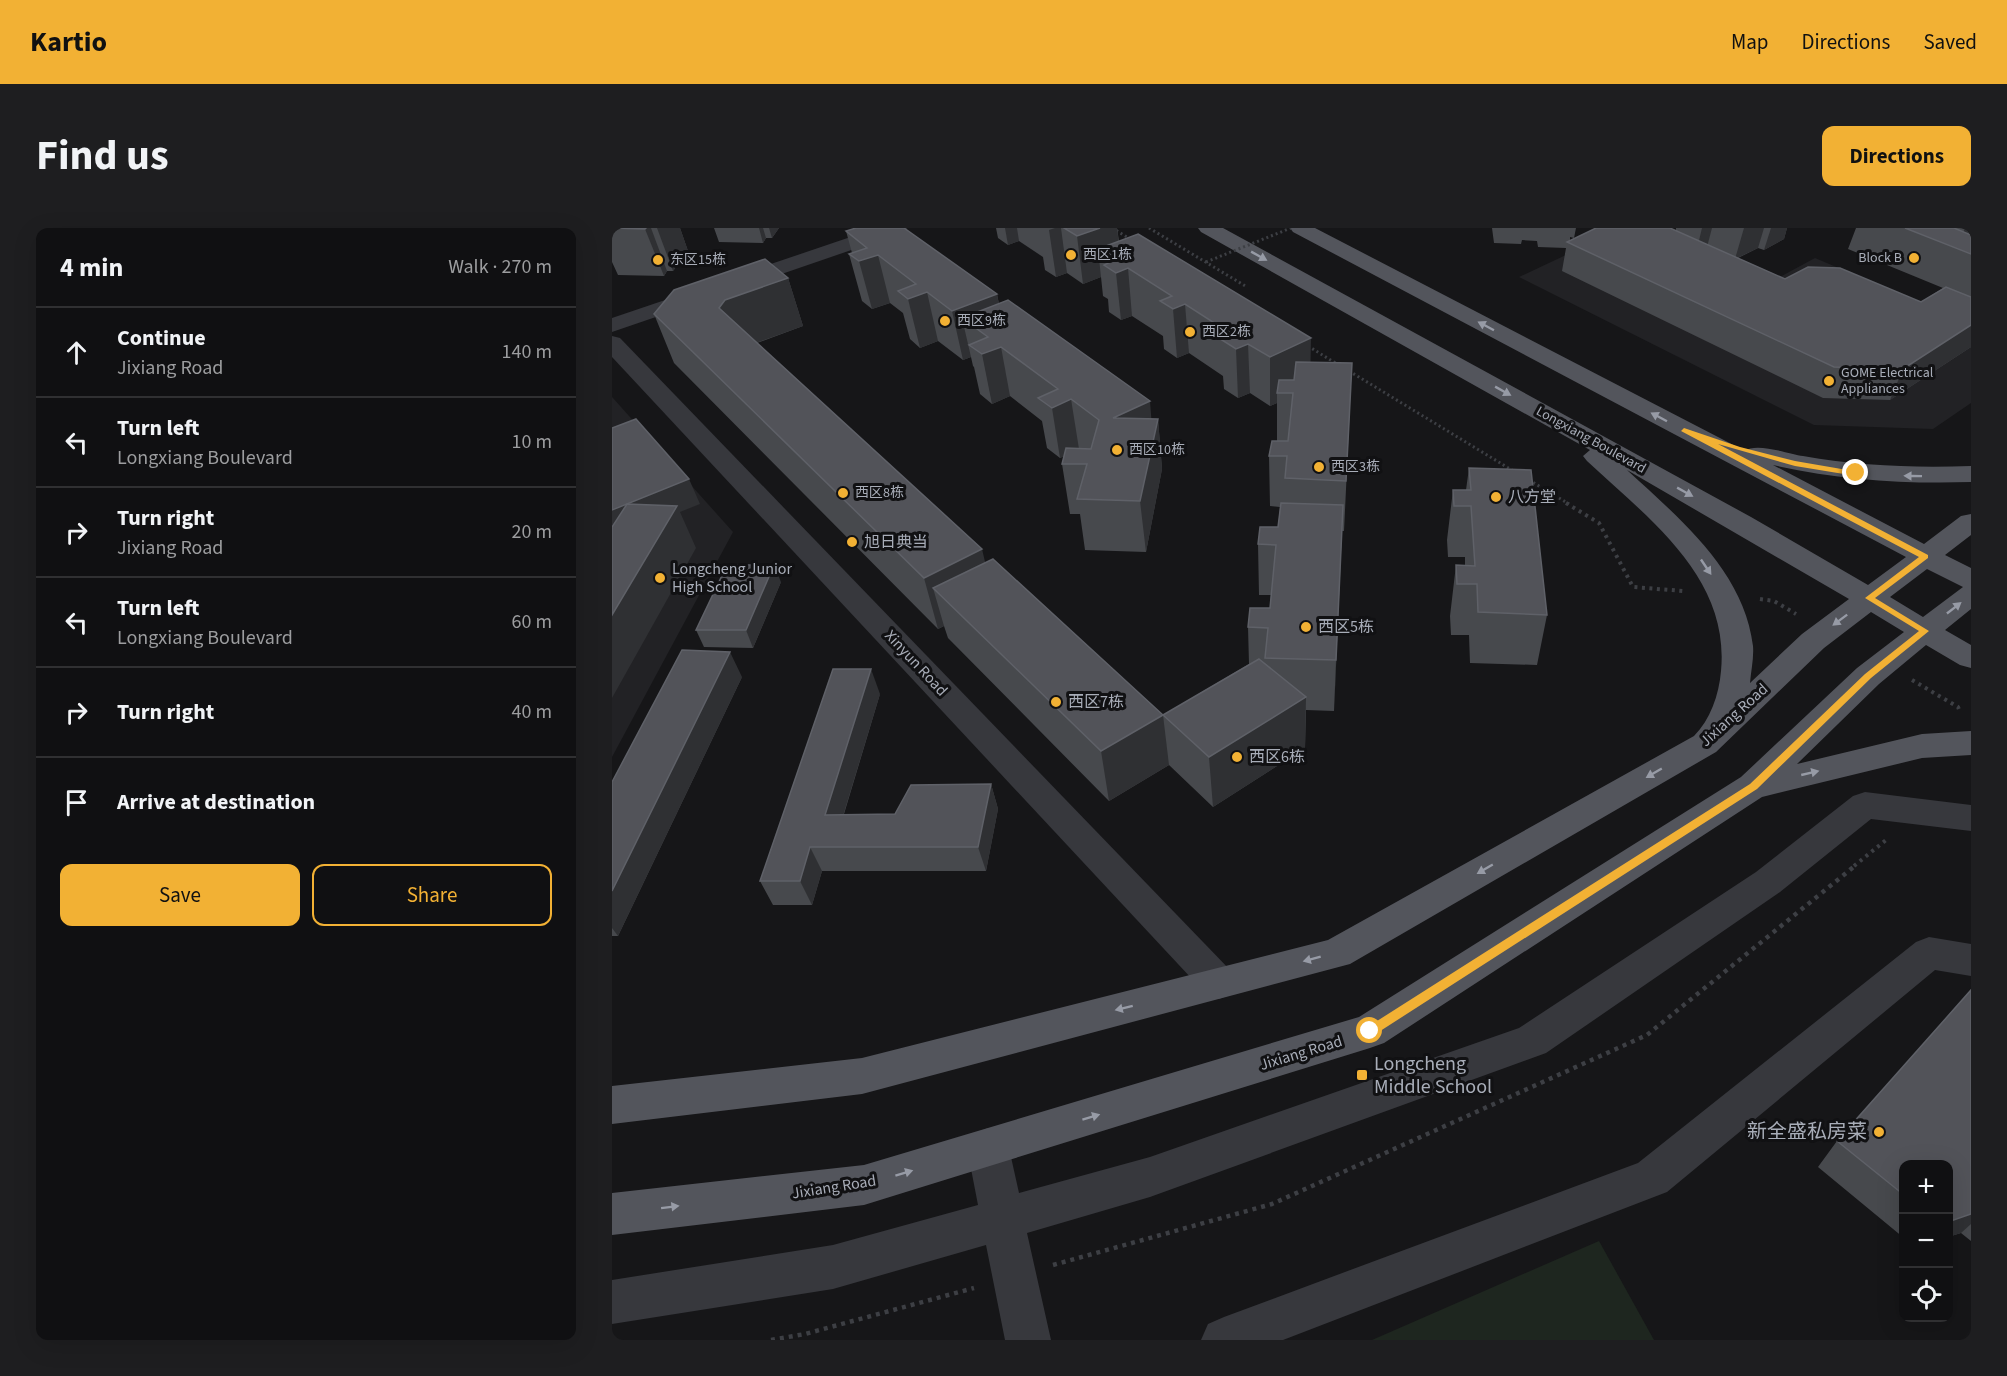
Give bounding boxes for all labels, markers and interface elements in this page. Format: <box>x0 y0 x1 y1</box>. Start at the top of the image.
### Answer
text: Kartio <box>30 22 107 62</box>
text: Map <box>1731 27 1769 57</box>
text: Directions <box>1802 27 1890 57</box>
text: Saved <box>1923 27 1977 57</box>
text: Find us <box>36 126 169 186</box>
button: Directions <box>1822 126 1971 186</box>
place label: 西区1栋 <box>1083 245 1132 265</box>
marker: 西区1栋 <box>1064 248 1078 262</box>
place label: Block B <box>1858 248 1902 268</box>
text: 4 min <box>60 249 123 286</box>
place label: 东区15栋 <box>670 250 726 270</box>
one-way arrow <box>1251 251 1268 261</box>
marker: Block B <box>1907 251 1921 265</box>
text: Walk · 270 m <box>448 253 552 281</box>
marker: 东区15栋 <box>651 253 665 267</box>
place label: 西区9栋 <box>957 311 1006 331</box>
marker: 西区9栋 <box>938 314 952 328</box>
one-way arrow <box>1478 321 1495 331</box>
text: Continue <box>117 322 206 354</box>
place label: 西区2栋 <box>1202 322 1251 342</box>
marker: 西区2栋 <box>1183 325 1197 339</box>
icon: ahead <box>60 336 93 369</box>
text: 140 m <box>502 338 552 366</box>
text: Jixiang Road <box>117 354 223 382</box>
place label: GOME Electrical Appliances <box>1841 363 1934 399</box>
marker: GOME Electrical Appliances <box>1822 374 1836 388</box>
one-way arrow <box>1495 386 1512 396</box>
street label: Longxiang Boulevard <box>1532 401 1650 479</box>
text: Turn left <box>117 412 199 444</box>
one-way arrow <box>1650 412 1668 422</box>
icon: left <box>60 426 93 459</box>
text: 10 m <box>512 428 552 456</box>
place label: 西区10栋 <box>1129 440 1185 460</box>
marker: 西区10栋 <box>1110 443 1124 457</box>
text: Longxiang Boulevard <box>117 444 293 472</box>
place label: 西区3栋 <box>1331 457 1380 477</box>
route end <box>1842 459 1868 485</box>
marker: 西区3栋 <box>1312 460 1326 474</box>
one-way arrow <box>1903 471 1922 481</box>
place label: 西区8栋 <box>855 483 904 503</box>
marker: 西区8栋 <box>836 486 850 500</box>
place label: 八方堂 <box>1508 486 1556 508</box>
one-way arrow <box>1677 487 1694 497</box>
marker: 八方堂 <box>1489 490 1503 504</box>
text: Turn right <box>117 502 214 534</box>
icon: right <box>60 516 93 549</box>
text: 20 m <box>512 518 552 546</box>
place label: 旭日典当 <box>864 531 928 553</box>
text: Jixiang Road <box>117 534 223 562</box>
marker: 旭日典当 <box>845 535 859 549</box>
place label: Longcheng Junior High School <box>672 558 793 598</box>
one-way arrow <box>1700 559 1711 575</box>
marker: Longcheng Junior High School <box>653 571 667 585</box>
text: Turn left <box>117 592 199 624</box>
one-way arrow <box>1946 603 1961 615</box>
icon: left <box>60 606 93 639</box>
text: 60 m <box>512 608 552 636</box>
one-way arrow <box>1833 614 1848 626</box>
place label: 西区5栋 <box>1318 616 1374 638</box>
marker: 西区5栋 <box>1299 620 1313 634</box>
text: Longxiang Boulevard <box>117 624 293 652</box>
street label: Xinyun Road <box>880 625 952 701</box>
street label: Jixiang Road <box>1695 678 1773 752</box>
place label: 西区7栋 <box>1068 691 1124 713</box>
marker: 西区7栋 <box>1049 695 1063 709</box>
icon: right <box>60 696 93 729</box>
text: Turn right <box>117 696 214 728</box>
text: 40 m <box>512 698 552 726</box>
place label: 西区6栋 <box>1249 746 1305 768</box>
marker: 西区6栋 <box>1230 750 1244 764</box>
one-way arrow <box>1801 767 1819 777</box>
one-way arrow <box>1645 768 1662 778</box>
icon: arrive <box>60 786 93 819</box>
text: Arrive at destination <box>117 786 315 818</box>
button: Save <box>60 864 300 926</box>
button: Share <box>312 864 552 926</box>
one-way arrow <box>1476 864 1493 874</box>
one-way arrow <box>1303 955 1321 964</box>
one-way arrow <box>1115 1004 1133 1013</box>
route start <box>1356 1017 1382 1043</box>
street label: Jixiang Road <box>1257 1030 1345 1076</box>
place label: Longcheng Middle School <box>1374 1050 1492 1101</box>
marker: Longcheng Middle School <box>1355 1068 1369 1082</box>
one-way arrow <box>1082 1111 1100 1121</box>
place label: 新全盛私房菜 <box>1747 1118 1867 1146</box>
marker: 新全盛私房菜 <box>1872 1125 1886 1139</box>
map controls <box>1899 1160 1953 1322</box>
button: + <box>1899 1160 1953 1214</box>
one-way arrow <box>895 1168 913 1177</box>
street label: Jixiang Road <box>790 1169 878 1205</box>
one-way arrow <box>661 1202 680 1212</box>
button: − <box>1899 1214 1953 1268</box>
button: locate <box>1899 1268 1953 1322</box>

